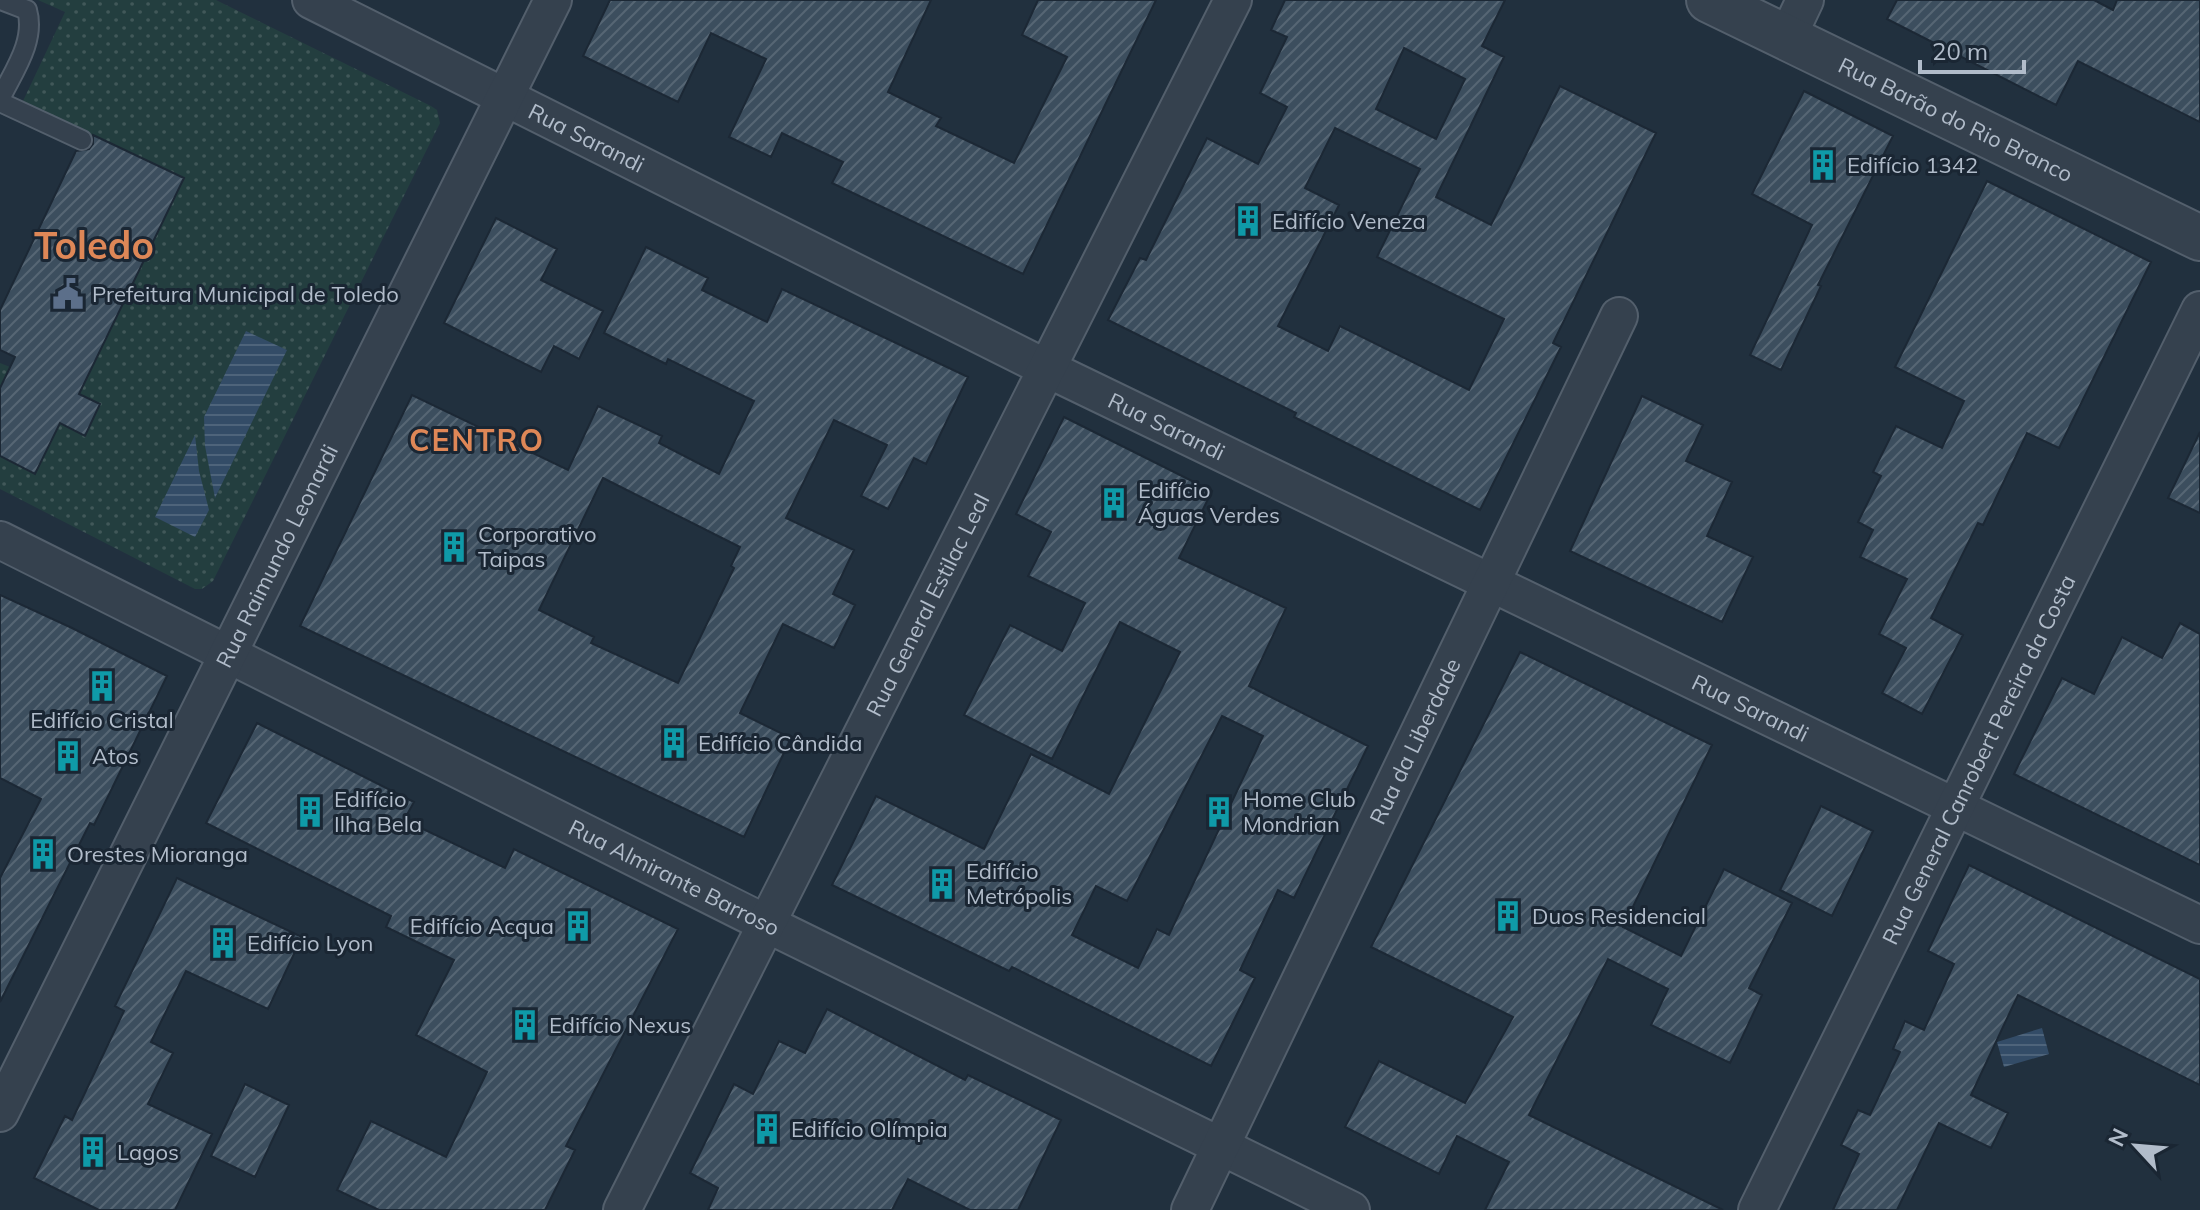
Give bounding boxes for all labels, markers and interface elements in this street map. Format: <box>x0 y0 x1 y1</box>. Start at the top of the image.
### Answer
scale bar <box>1920 24 2024 74</box>
text: 20 m <box>1932 36 1988 66</box>
street label: Rua Barão do Rio Branco <box>1834 51 2077 188</box>
street label: Rua Sarandi <box>524 97 649 179</box>
building icon: Edifício 1342 <box>1806 148 1840 182</box>
place label: Edifício 1342 <box>1847 151 1978 179</box>
building icon: Edifício Veneza <box>1231 204 1265 238</box>
place label: Edifício Veneza <box>1272 207 1426 235</box>
district label: Toledo <box>34 221 154 269</box>
public building icon: Prefeitura Municipal de Toledo <box>51 277 85 311</box>
place label: Prefeitura Municipal de Toledo <box>92 280 399 308</box>
street label: Rua Sarandi <box>1104 386 1230 466</box>
district label: CENTRO <box>409 421 545 459</box>
street label: Rua Raimundo Leonardi <box>210 440 344 672</box>
place label: Edifício Águas Verdes <box>1138 476 1280 529</box>
building icon: Edifício Águas Verdes <box>1097 486 1131 520</box>
street label: Rua General Estilac Leal <box>860 489 996 721</box>
place label: Corporativo Taipas <box>478 520 597 573</box>
building icon: Corporativo Taipas <box>437 530 471 564</box>
street label: Rua General Canrobert Pereira da Costa <box>1876 570 2082 949</box>
street label: Rua da Liberdade <box>1363 654 1467 829</box>
street label: Rua Sarandi <box>1687 668 1813 748</box>
building icon: Edifício Cristal <box>85 669 119 703</box>
place label: Edifício Cristal <box>30 706 174 734</box>
building icon: Edifício Cândida <box>657 726 691 760</box>
place label: Edifício Cândida <box>698 729 862 757</box>
building icon: Atos <box>51 739 85 773</box>
place label: Atos <box>92 742 139 770</box>
place label: Edifício Ilha Bela <box>334 785 422 838</box>
place label: Home Club Mondrian <box>1243 785 1356 838</box>
building icon: Edifício Ilha Bela <box>293 795 327 829</box>
building icon: Home Club Mondrian <box>1202 795 1236 829</box>
street label: Rua Almirante Barroso <box>564 813 784 942</box>
building icon: Orestes Mioranga <box>26 837 60 871</box>
place label: Orestes Mioranga <box>67 840 248 868</box>
place label: Edifício Metrópolis <box>966 857 1072 910</box>
building icon: Edifício Metrópolis <box>925 867 959 901</box>
building icon: Duos Residencial <box>1491 899 1525 933</box>
place label: Duos Residencial <box>1532 902 1706 930</box>
building icon: Edifício Acqua <box>561 909 595 943</box>
place label: Edifício Acqua <box>410 912 554 940</box>
building icon: Edifício Lyon <box>206 926 240 960</box>
place label: Edifício Lyon <box>247 929 373 957</box>
building icon: Edifício Nexus <box>508 1008 542 1042</box>
place label: Edifício Nexus <box>549 1011 691 1039</box>
north arrow <box>2096 1106 2176 1186</box>
building icon: Edifício Olímpia <box>750 1112 784 1146</box>
place label: Edifício Olímpia <box>791 1115 948 1143</box>
text: N <box>2102 1124 2134 1151</box>
building icon: Lagos <box>76 1135 110 1169</box>
place label: Lagos <box>117 1138 179 1166</box>

